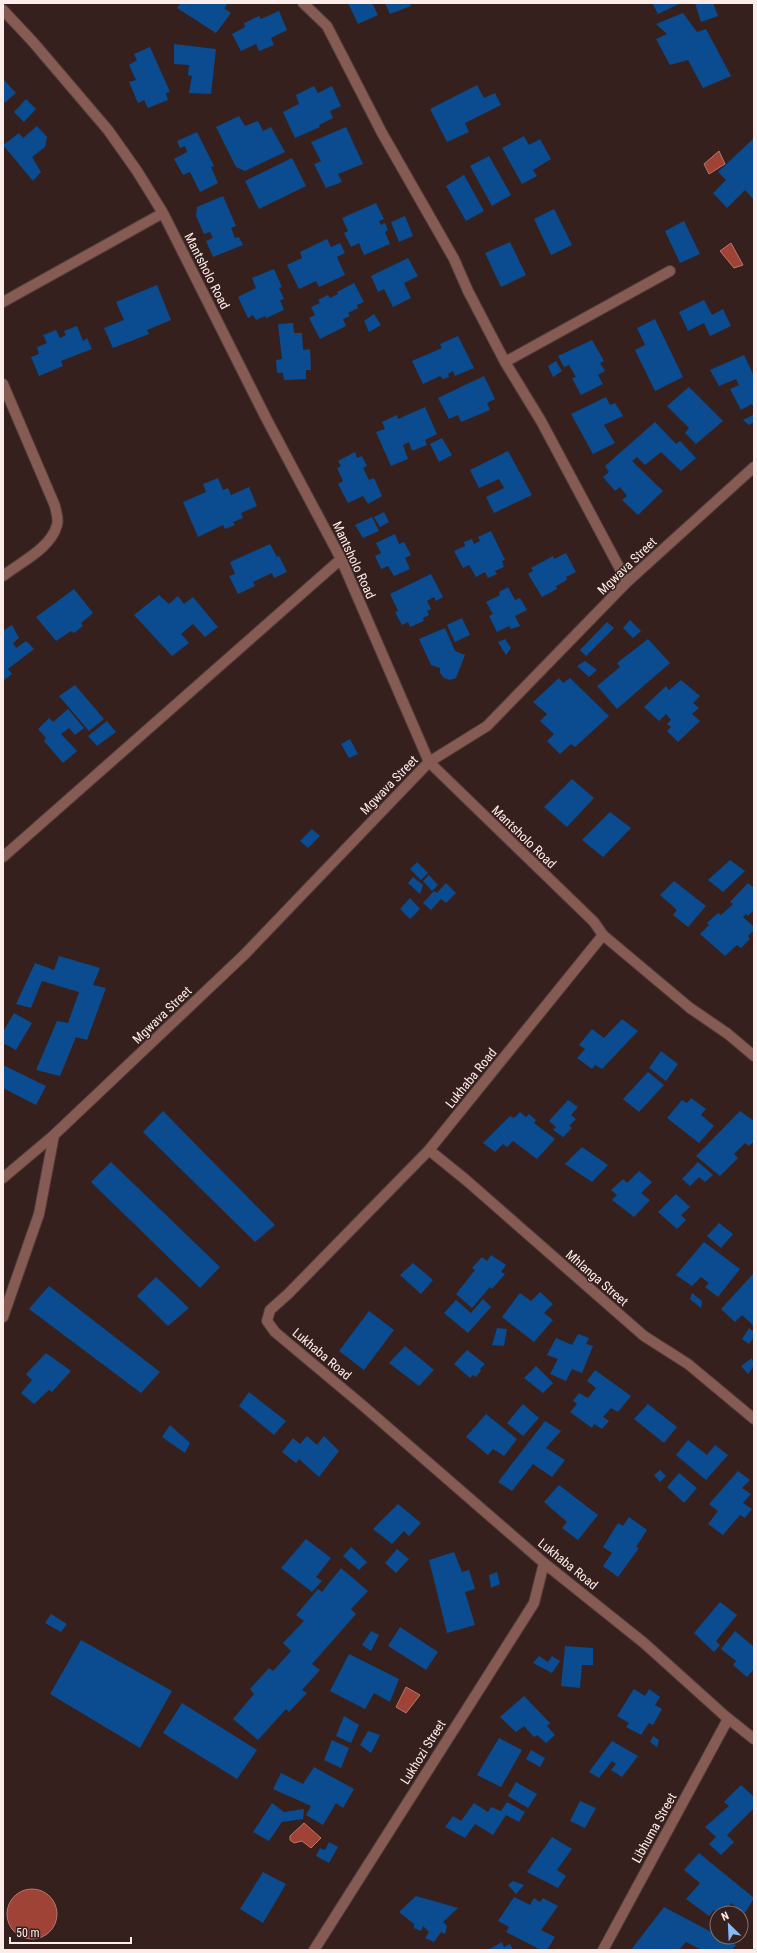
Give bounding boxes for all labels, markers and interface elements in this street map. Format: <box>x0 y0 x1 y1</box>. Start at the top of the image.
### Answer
street label: Mantsholo Road <box>181 230 233 312</box>
street label: Mantsholo Road <box>330 519 378 601</box>
street label: Mgwava Street <box>594 534 660 598</box>
street label: Mgwava Street <box>357 752 421 818</box>
street label: Mantsholo Road <box>489 803 559 871</box>
street label: Mgwava Street <box>129 983 195 1047</box>
street label: Lukhaba Road <box>442 1045 500 1111</box>
street label: Mhlanga Street <box>563 1247 631 1309</box>
street label: Lukhaba Road <box>289 1325 355 1383</box>
street label: Lukhaba Road <box>535 1535 601 1593</box>
street label: Lukhozi Street <box>397 1717 449 1787</box>
street label: Libhuma Street <box>629 1790 679 1866</box>
north arrow <box>709 1905 749 1945</box>
text: N <box>719 1909 731 1924</box>
scale bar <box>10 1919 131 1945</box>
text: 50 m <box>16 1926 40 1940</box>

